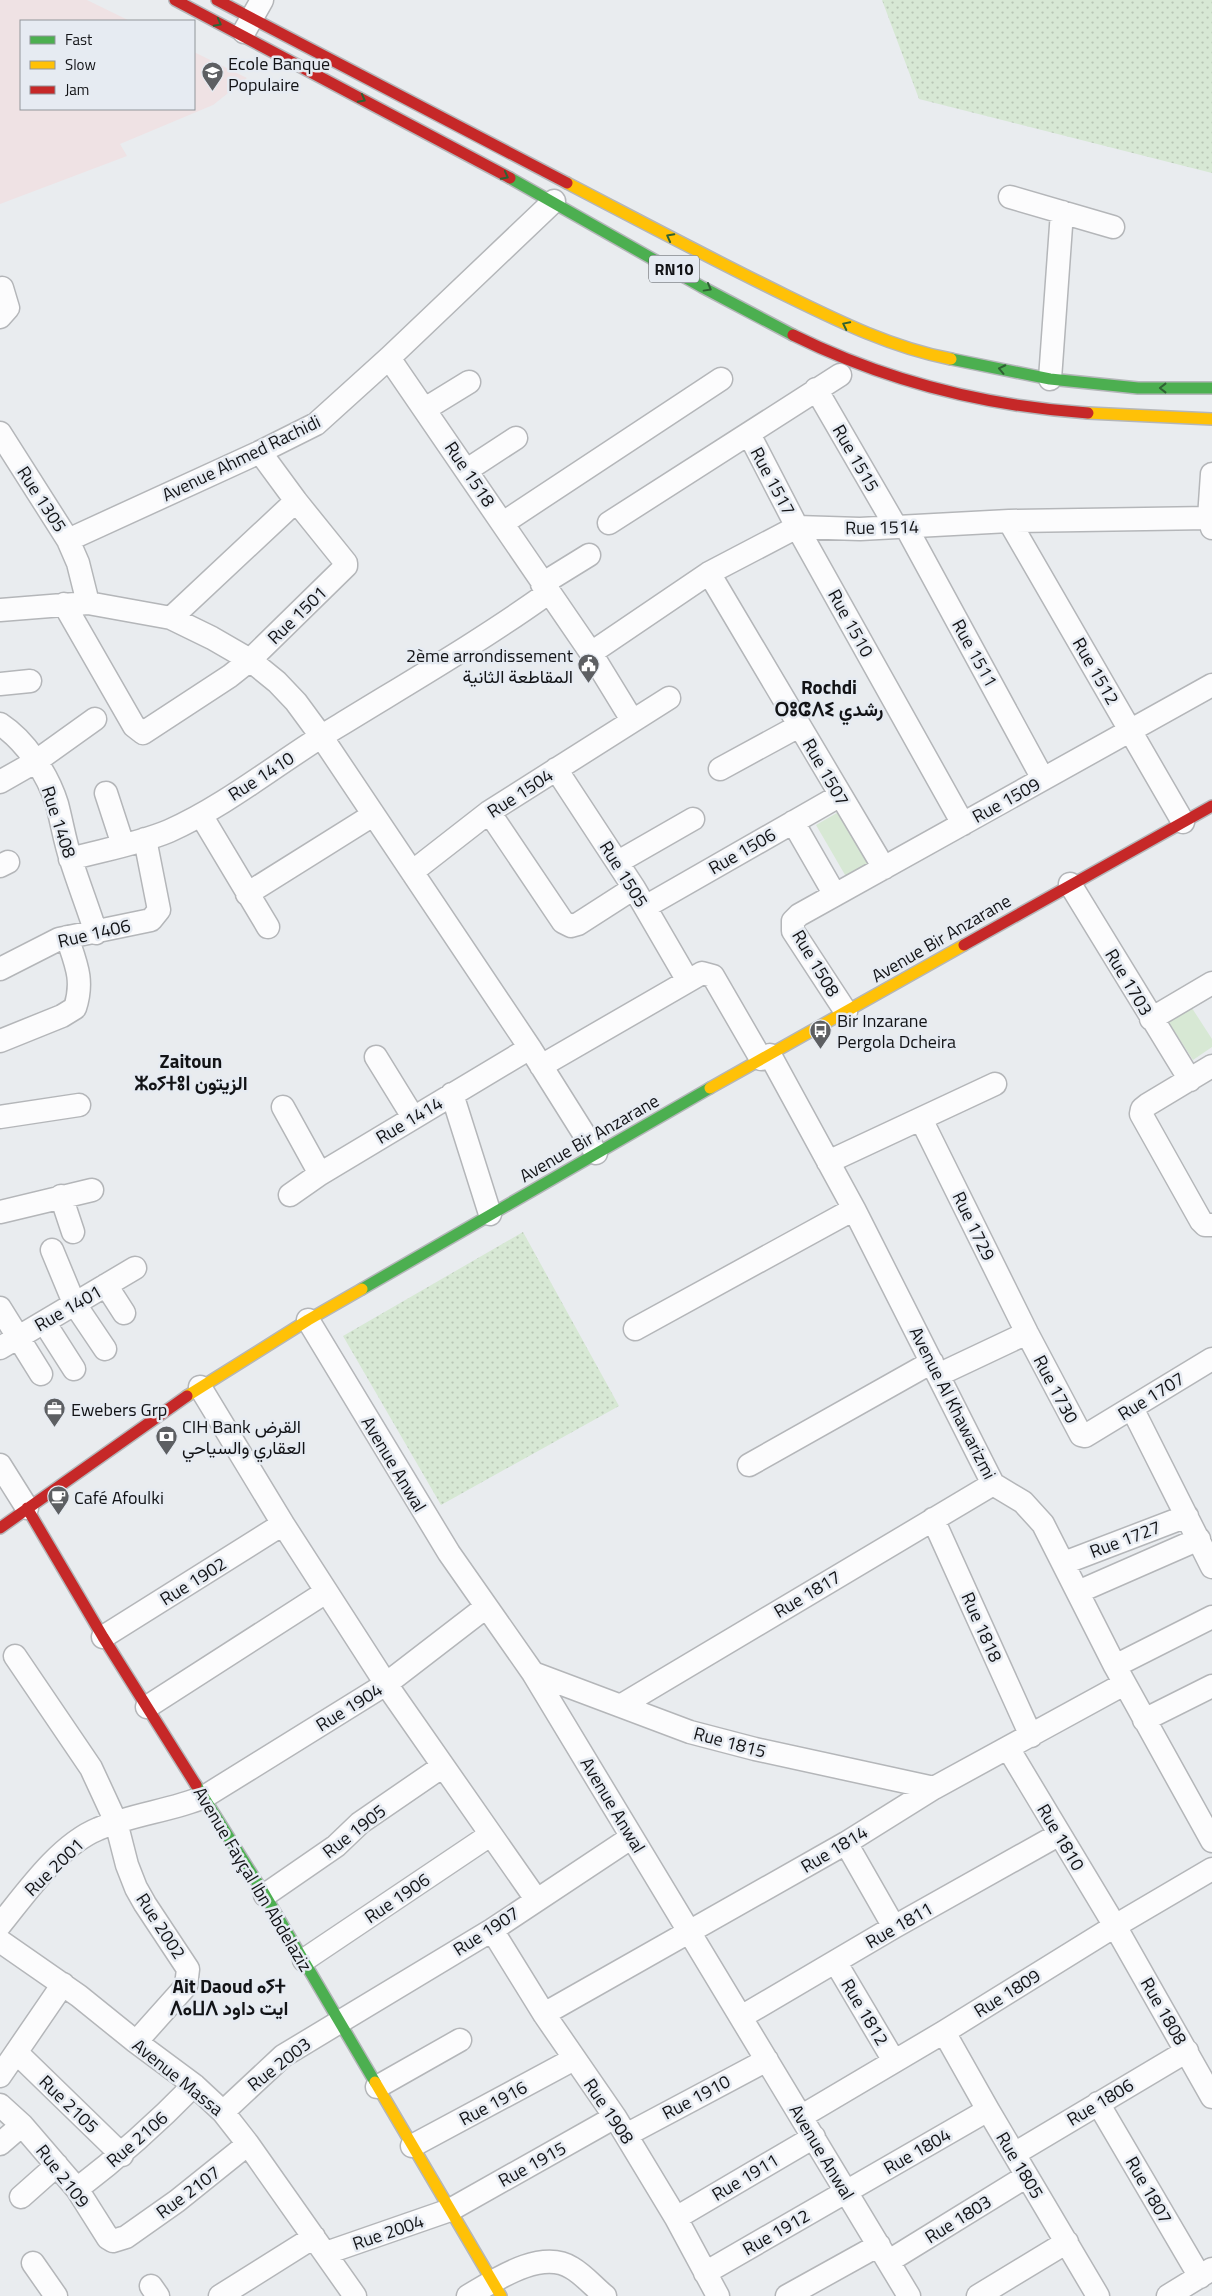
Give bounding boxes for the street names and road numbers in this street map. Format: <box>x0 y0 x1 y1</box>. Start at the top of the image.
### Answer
road number: RN10 <box>649 255 699 282</box>
street label: Avenue Ahmed Rachidi <box>157 408 325 508</box>
street label: Rue 1515 <box>826 419 886 497</box>
street label: Rue 1518 <box>438 436 502 512</box>
street label: Rue 1517 <box>744 442 802 520</box>
street label: Rue 1305 <box>11 461 73 537</box>
street label: Rue 1514 <box>845 513 919 541</box>
street label: Rue 1501 <box>261 580 333 650</box>
street label: Rue 1510 <box>821 584 881 662</box>
street label: Rue 1511 <box>945 614 1005 692</box>
street label: Rue 1512 <box>1066 632 1126 710</box>
street label: Rue 1507 <box>796 733 856 811</box>
street label: Rue 1410 <box>223 745 299 807</box>
street label: Rue 1504 <box>482 762 558 824</box>
street label: Rue 1509 <box>967 770 1045 830</box>
street label: Rue 1408 <box>35 783 83 861</box>
street label: Rue 1506 <box>703 821 781 881</box>
street label: Rue 1505 <box>593 835 655 913</box>
street label: Avenue Bir Anzarane <box>866 887 1016 989</box>
street label: Rue 1406 <box>55 912 133 954</box>
street label: Rue 1508 <box>785 924 847 1002</box>
street label: Rue 1703 <box>1098 943 1160 1021</box>
street label: Avenue Bir Anzarane <box>514 1087 664 1189</box>
street label: Rue 1414 <box>370 1089 448 1151</box>
street label: Rue 1729 <box>946 1187 1002 1265</box>
street label: Rue 1401 <box>29 1278 107 1338</box>
street label: Avenue Al Khawarizmi <box>903 1322 1003 1484</box>
street label: Rue 1730 <box>1027 1350 1085 1428</box>
street label: Rue 1707 <box>1112 1365 1190 1427</box>
street label: Avenue Anwal <box>355 1411 433 1517</box>
street label: Rue 1727 <box>1086 1513 1164 1565</box>
street label: Rue 1902 <box>154 1550 232 1612</box>
street label: Rue 1817 <box>768 1563 846 1625</box>
street label: Rue 1818 <box>955 1588 1009 1666</box>
street label: Rue 1904 <box>310 1676 388 1738</box>
street label: Rue 1815 <box>691 1719 769 1765</box>
street label: Avenue Anwal <box>574 1752 652 1858</box>
street label: Avenue Fayçal Ibn Abdelaziz <box>187 1781 319 1977</box>
street label: Rue 1905 <box>317 1798 391 1864</box>
street label: Rue 1810 <box>1030 1798 1092 1876</box>
street label: Rue 1814 <box>795 1818 873 1880</box>
street label: Rue 2001 <box>18 1832 90 1902</box>
street label: Rue 1906 <box>359 1866 435 1930</box>
street label: Rue 2002 <box>130 1888 192 1964</box>
street label: Rue 1811 <box>860 1895 938 1955</box>
street label: Rue 1907 <box>448 1900 524 1962</box>
street label: Rue 1809 <box>968 1962 1046 2024</box>
street label: Rue 1808 <box>1134 1972 1194 2050</box>
street label: Rue 1812 <box>834 1973 896 2051</box>
street label: Rue 2003 <box>242 2031 316 2097</box>
street label: Avenue Massa <box>127 2032 229 2122</box>
street label: Rue 1910 <box>657 2068 735 2126</box>
street label: Rue 2105 <box>33 2069 105 2139</box>
street label: Rue 1806 <box>1061 2071 1139 2133</box>
street label: Rue 1908 <box>577 2073 641 2149</box>
street label: Rue 1916 <box>454 2074 532 2132</box>
street label: Avenue Anwal <box>783 2099 861 2205</box>
street label: Rue 2106 <box>100 2105 174 2173</box>
street label: Rue 1804 <box>878 2121 956 2181</box>
street label: Rue 1805 <box>989 2126 1051 2204</box>
street label: Rue 1915 <box>493 2134 571 2194</box>
street label: Rue 2109 <box>30 2139 96 2213</box>
street label: Rue 1911 <box>706 2146 784 2208</box>
street label: Rue 1807 <box>1119 2151 1179 2229</box>
street label: Rue 2107 <box>150 2159 226 2225</box>
street label: Rue 1803 <box>919 2188 997 2250</box>
street label: Rue 1912 <box>737 2202 815 2262</box>
street label: Rue 2004 <box>349 2207 427 2257</box>

